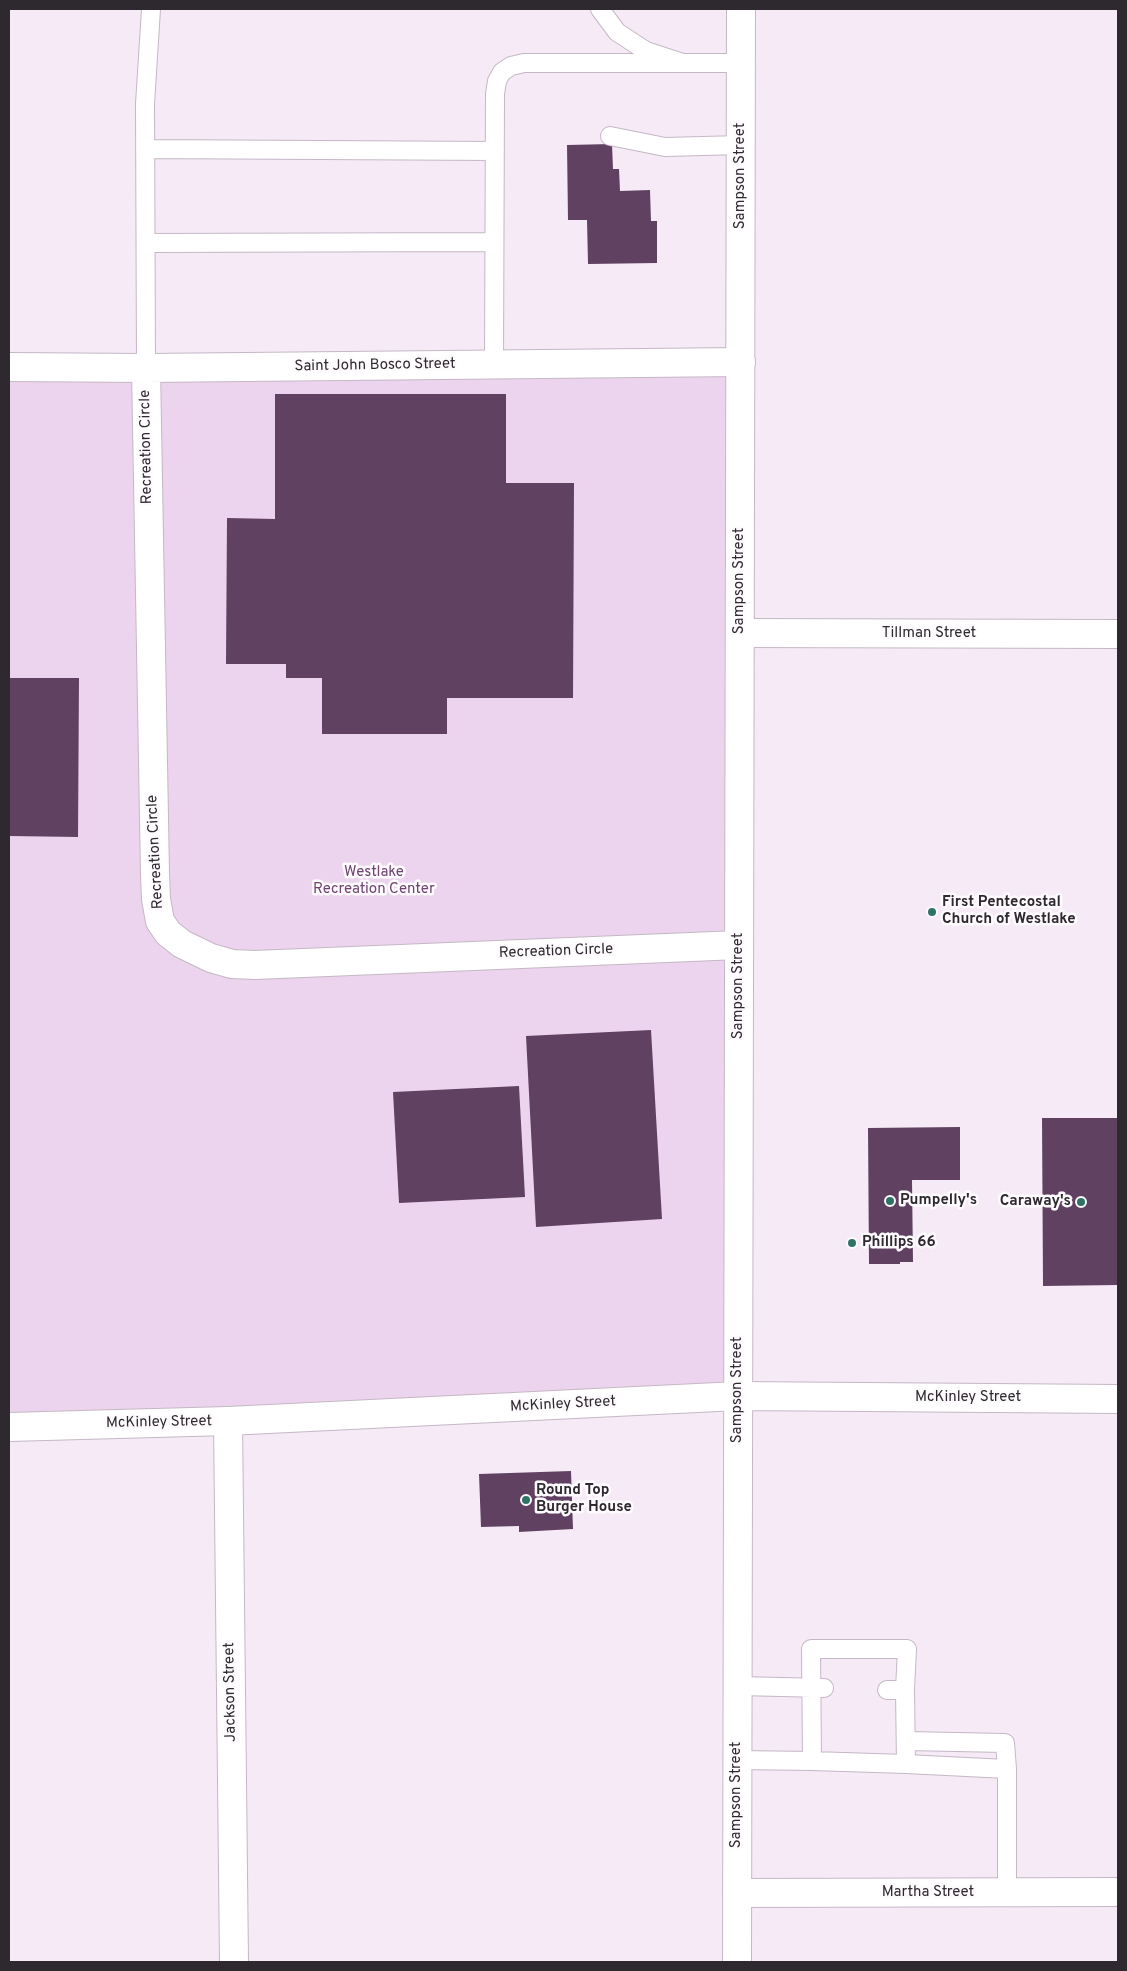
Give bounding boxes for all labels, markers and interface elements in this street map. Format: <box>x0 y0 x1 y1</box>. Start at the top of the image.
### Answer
street label: Sampson Street <box>732 123 750 229</box>
street label: Saint John Bosco Street <box>294 356 456 376</box>
street label: Recreation Circle <box>137 390 157 504</box>
street label: Sampson Street <box>731 528 749 634</box>
street label: Tillman Street <box>882 625 976 643</box>
street label: Recreation Circle <box>144 794 168 910</box>
park label: Westlake Recreation Center <box>313 864 435 899</box>
place label: First Pentecostal Church of Westlake <box>942 894 1076 929</box>
marker: First Pentecostal Church of Westlake <box>926 906 938 918</box>
street label: Sampson Street <box>730 933 748 1039</box>
street label: Recreation Circle <box>498 941 614 963</box>
place label: Pumpelly's <box>900 1192 977 1210</box>
place label: Caraway's <box>1000 1193 1071 1211</box>
marker: Pumpelly's <box>884 1195 896 1207</box>
marker: Caraway's <box>1075 1196 1087 1208</box>
place label: Phillips 66 <box>862 1234 936 1252</box>
marker: Phillips 66 <box>846 1237 858 1249</box>
street label: Sampson Street <box>729 1337 747 1443</box>
street label: McKinley Street <box>915 1389 1021 1407</box>
street label: McKinley Street <box>510 1393 616 1417</box>
street label: McKinley Street <box>106 1413 212 1433</box>
place label: Round Top Burger House <box>536 1482 632 1517</box>
marker: Round Top Burger House <box>520 1494 532 1506</box>
street label: Jackson Street <box>221 1642 241 1742</box>
street label: Sampson Street <box>728 1742 746 1848</box>
street label: Martha Street <box>882 1884 974 1902</box>

